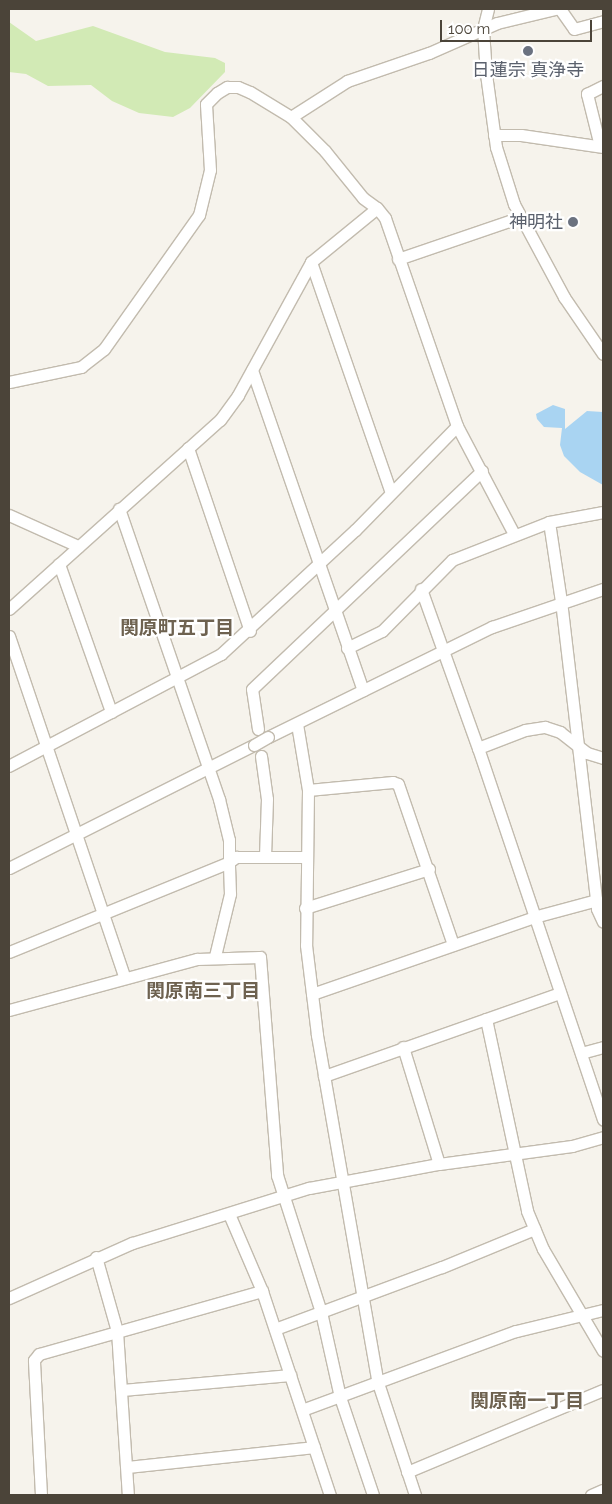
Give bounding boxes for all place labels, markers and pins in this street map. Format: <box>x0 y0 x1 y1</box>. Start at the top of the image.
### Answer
marker: 日蓮宗 真浄寺 <box>522 45 534 57</box>
place label: 日蓮宗 真浄寺 <box>472 59 584 81</box>
place label: 神明社 <box>509 211 563 233</box>
marker: 神明社 <box>567 216 579 228</box>

